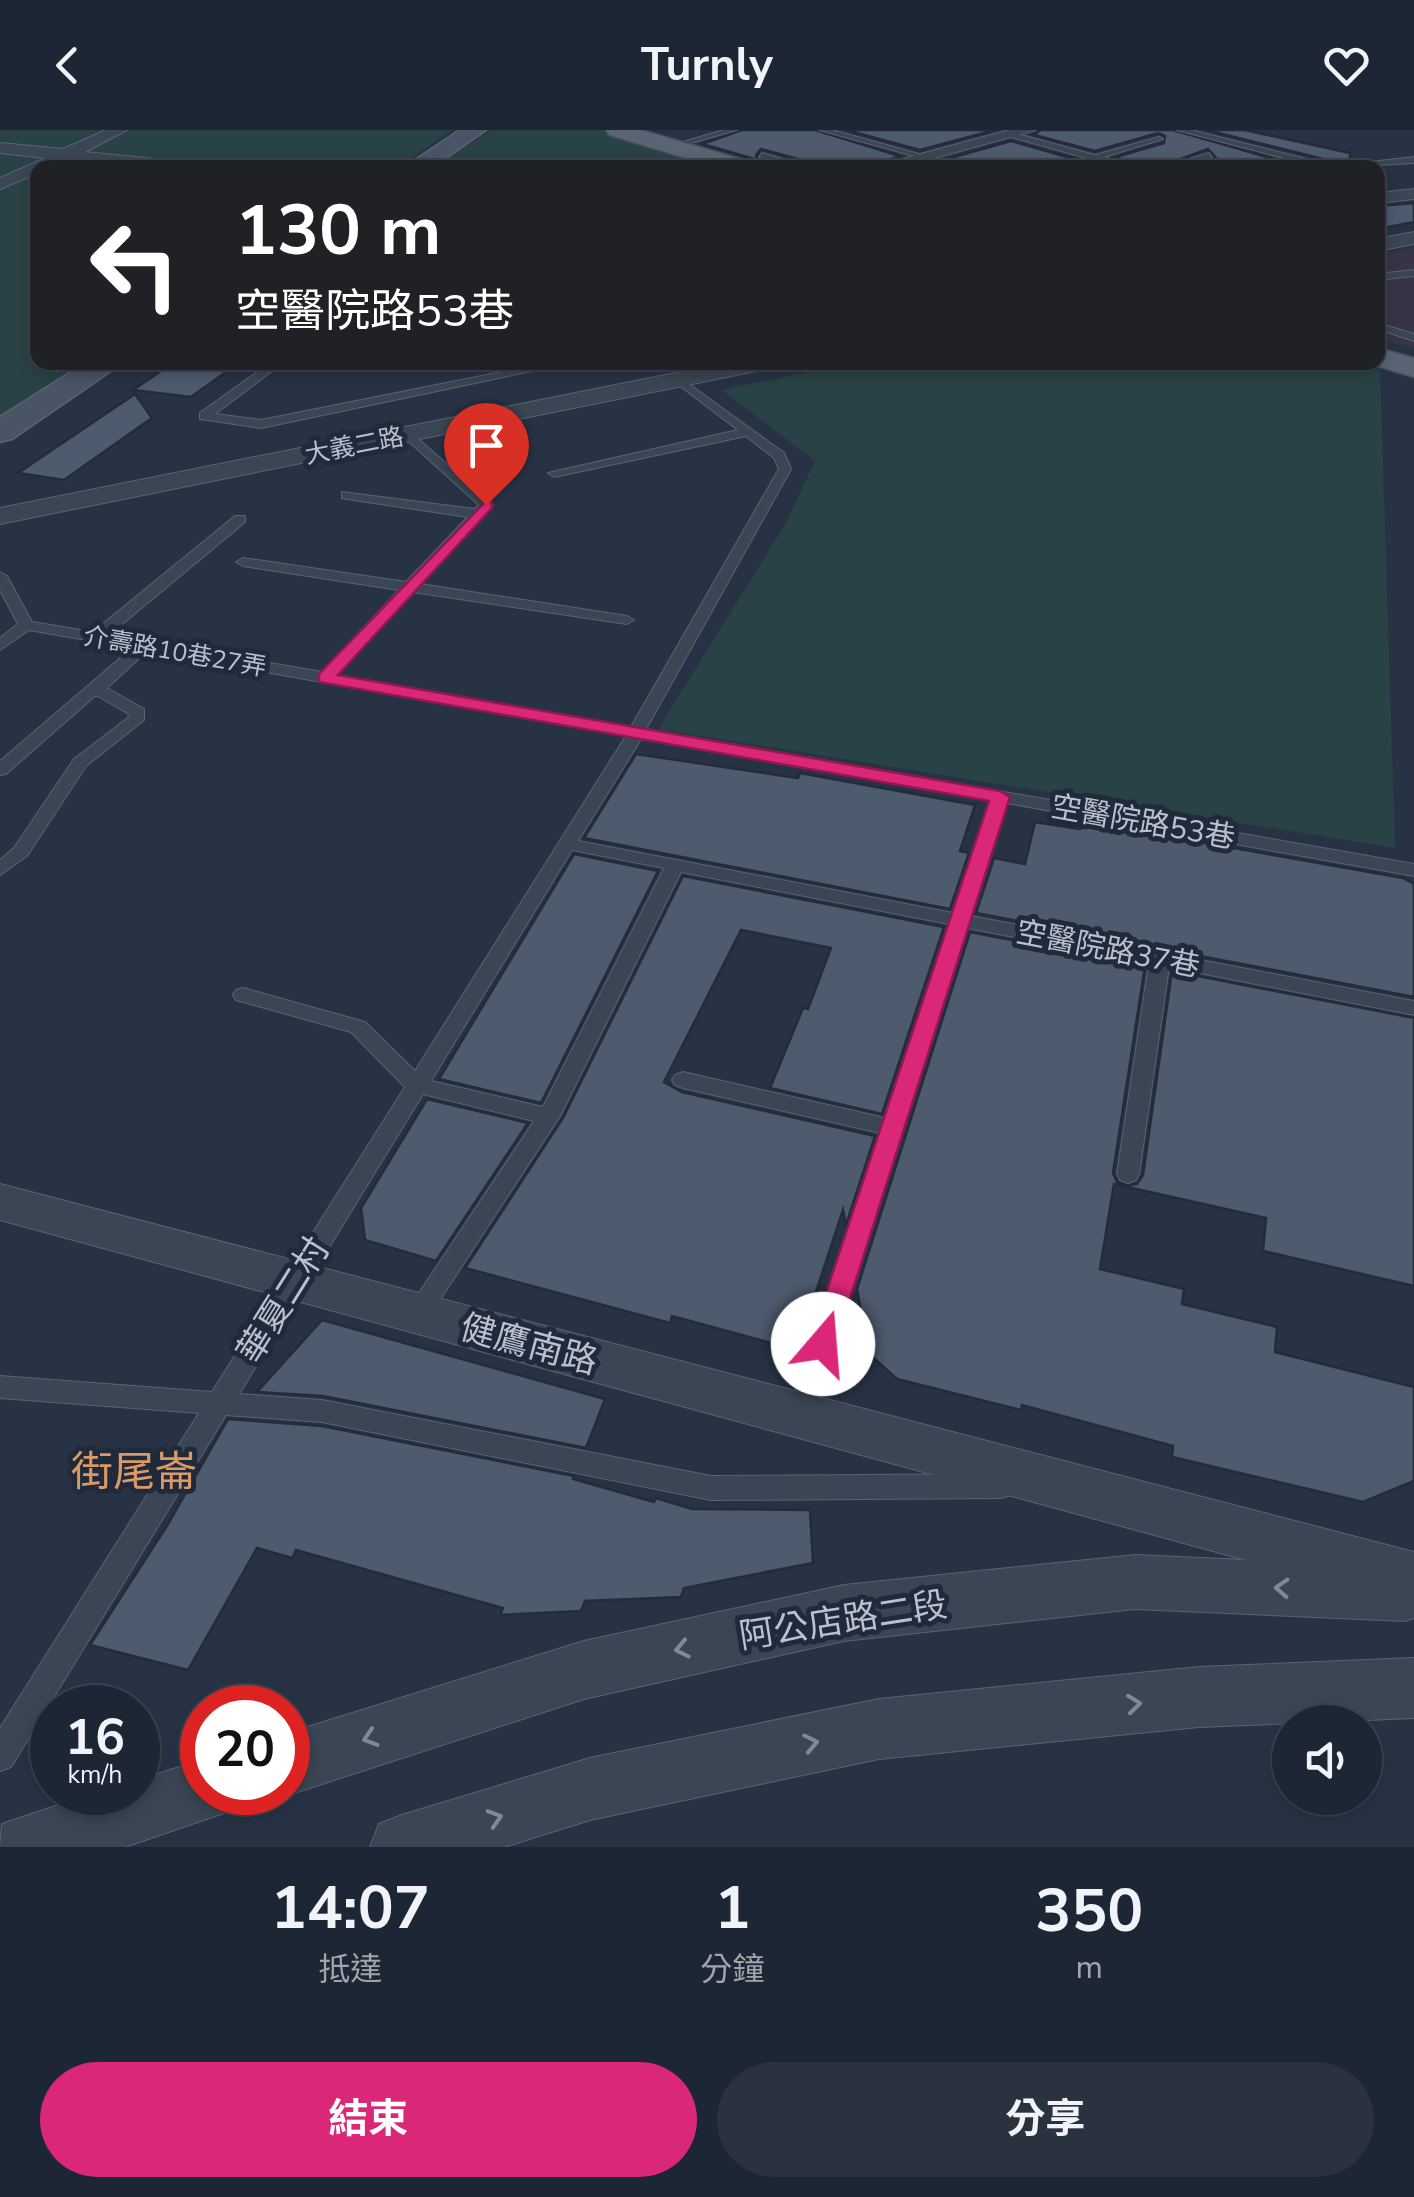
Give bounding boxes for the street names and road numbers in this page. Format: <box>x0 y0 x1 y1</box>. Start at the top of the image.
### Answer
street label: 大義二路 <box>302 420 407 472</box>
street label: 介壽路10巷27弄 <box>81 619 269 685</box>
street label: 空醫院路53巷 <box>1048 786 1238 859</box>
street label: 空醫院路37巷 <box>1013 912 1203 987</box>
street label: 華夏二村 <box>226 1228 340 1372</box>
street label: 健鷹南路 <box>455 1304 603 1385</box>
street label: 阿公店路二段 <box>736 1581 950 1660</box>

